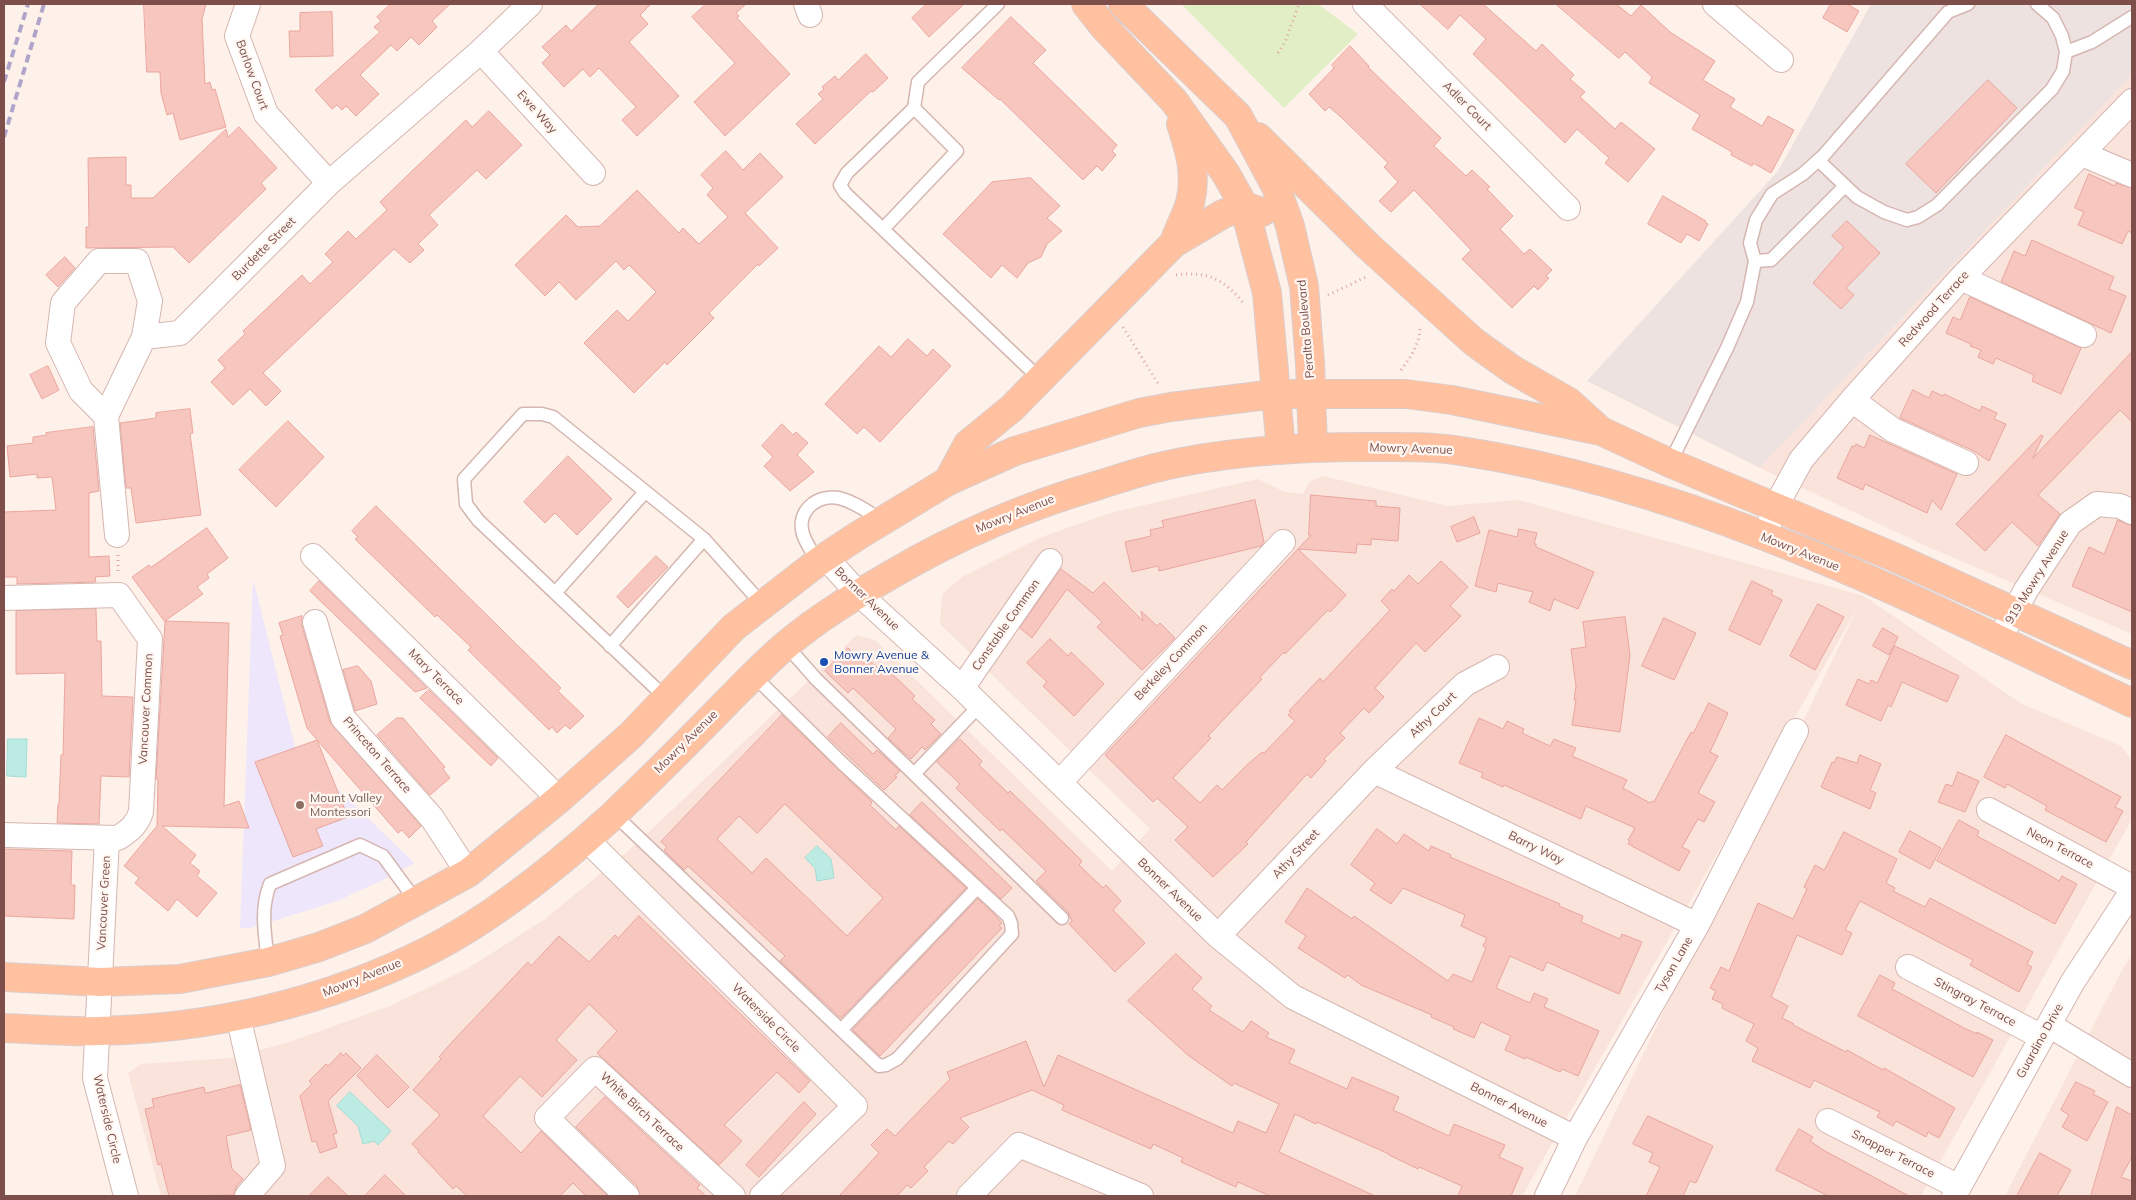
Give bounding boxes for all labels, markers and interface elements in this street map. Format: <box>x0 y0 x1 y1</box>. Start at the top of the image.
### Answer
street label: Barlow Court <box>233 38 271 112</box>
street label: Adler Court <box>1440 79 1494 133</box>
street label: Ewe Way <box>514 87 560 137</box>
street label: Burdette Street <box>229 214 299 284</box>
street label: Redwood Terrace <box>1896 268 1972 350</box>
street label: Peralta Boulevard <box>1295 279 1317 379</box>
street label: Mowry Avenue <box>1369 440 1453 458</box>
street label: Mowry Avenue <box>974 492 1056 536</box>
street label: 919 Mowry Avenue <box>2002 527 2072 627</box>
street label: Mowry Avenue <box>1759 530 1841 574</box>
street label: Bonner Avenue <box>831 564 903 634</box>
street label: Constable Common <box>969 577 1043 673</box>
street label: Berkeley Common <box>1132 621 1210 703</box>
street label: Mary Terrace <box>405 646 467 708</box>
place label: Mowry Avenue & Bonner Avenue <box>834 648 929 676</box>
street label: Vancouver Common <box>136 653 156 765</box>
marker: Mowry Avenue & Bonner Avenue <box>818 656 830 668</box>
street label: Athy Court <box>1406 689 1460 741</box>
street label: Mowry Avenue <box>651 707 721 777</box>
street label: Princeton Terrace <box>340 714 414 796</box>
place label: Mount Valley Montessori <box>310 791 382 819</box>
marker: Mount Valley Montessori <box>294 799 306 811</box>
street label: Neon Terrace <box>2024 824 2096 872</box>
street label: Athy Street <box>1269 826 1323 882</box>
street label: Barry Way <box>1506 828 1566 868</box>
street label: Vancouver Green <box>94 855 114 951</box>
street label: Bonner Avenue <box>1134 855 1206 925</box>
street label: Tyson Lane <box>1652 934 1696 996</box>
street label: Mowry Avenue <box>321 956 403 1000</box>
street label: Stingray Terrace <box>1932 974 2018 1030</box>
street label: Waterside Circle <box>729 981 803 1055</box>
street label: Guardino Drive <box>2014 1001 2066 1081</box>
street label: White Birch Terrace <box>597 1069 687 1155</box>
street label: Waterside Circle <box>90 1073 124 1165</box>
street label: Bonner Avenue <box>1468 1079 1550 1131</box>
street label: Snapper Terrace <box>1849 1127 1937 1181</box>

